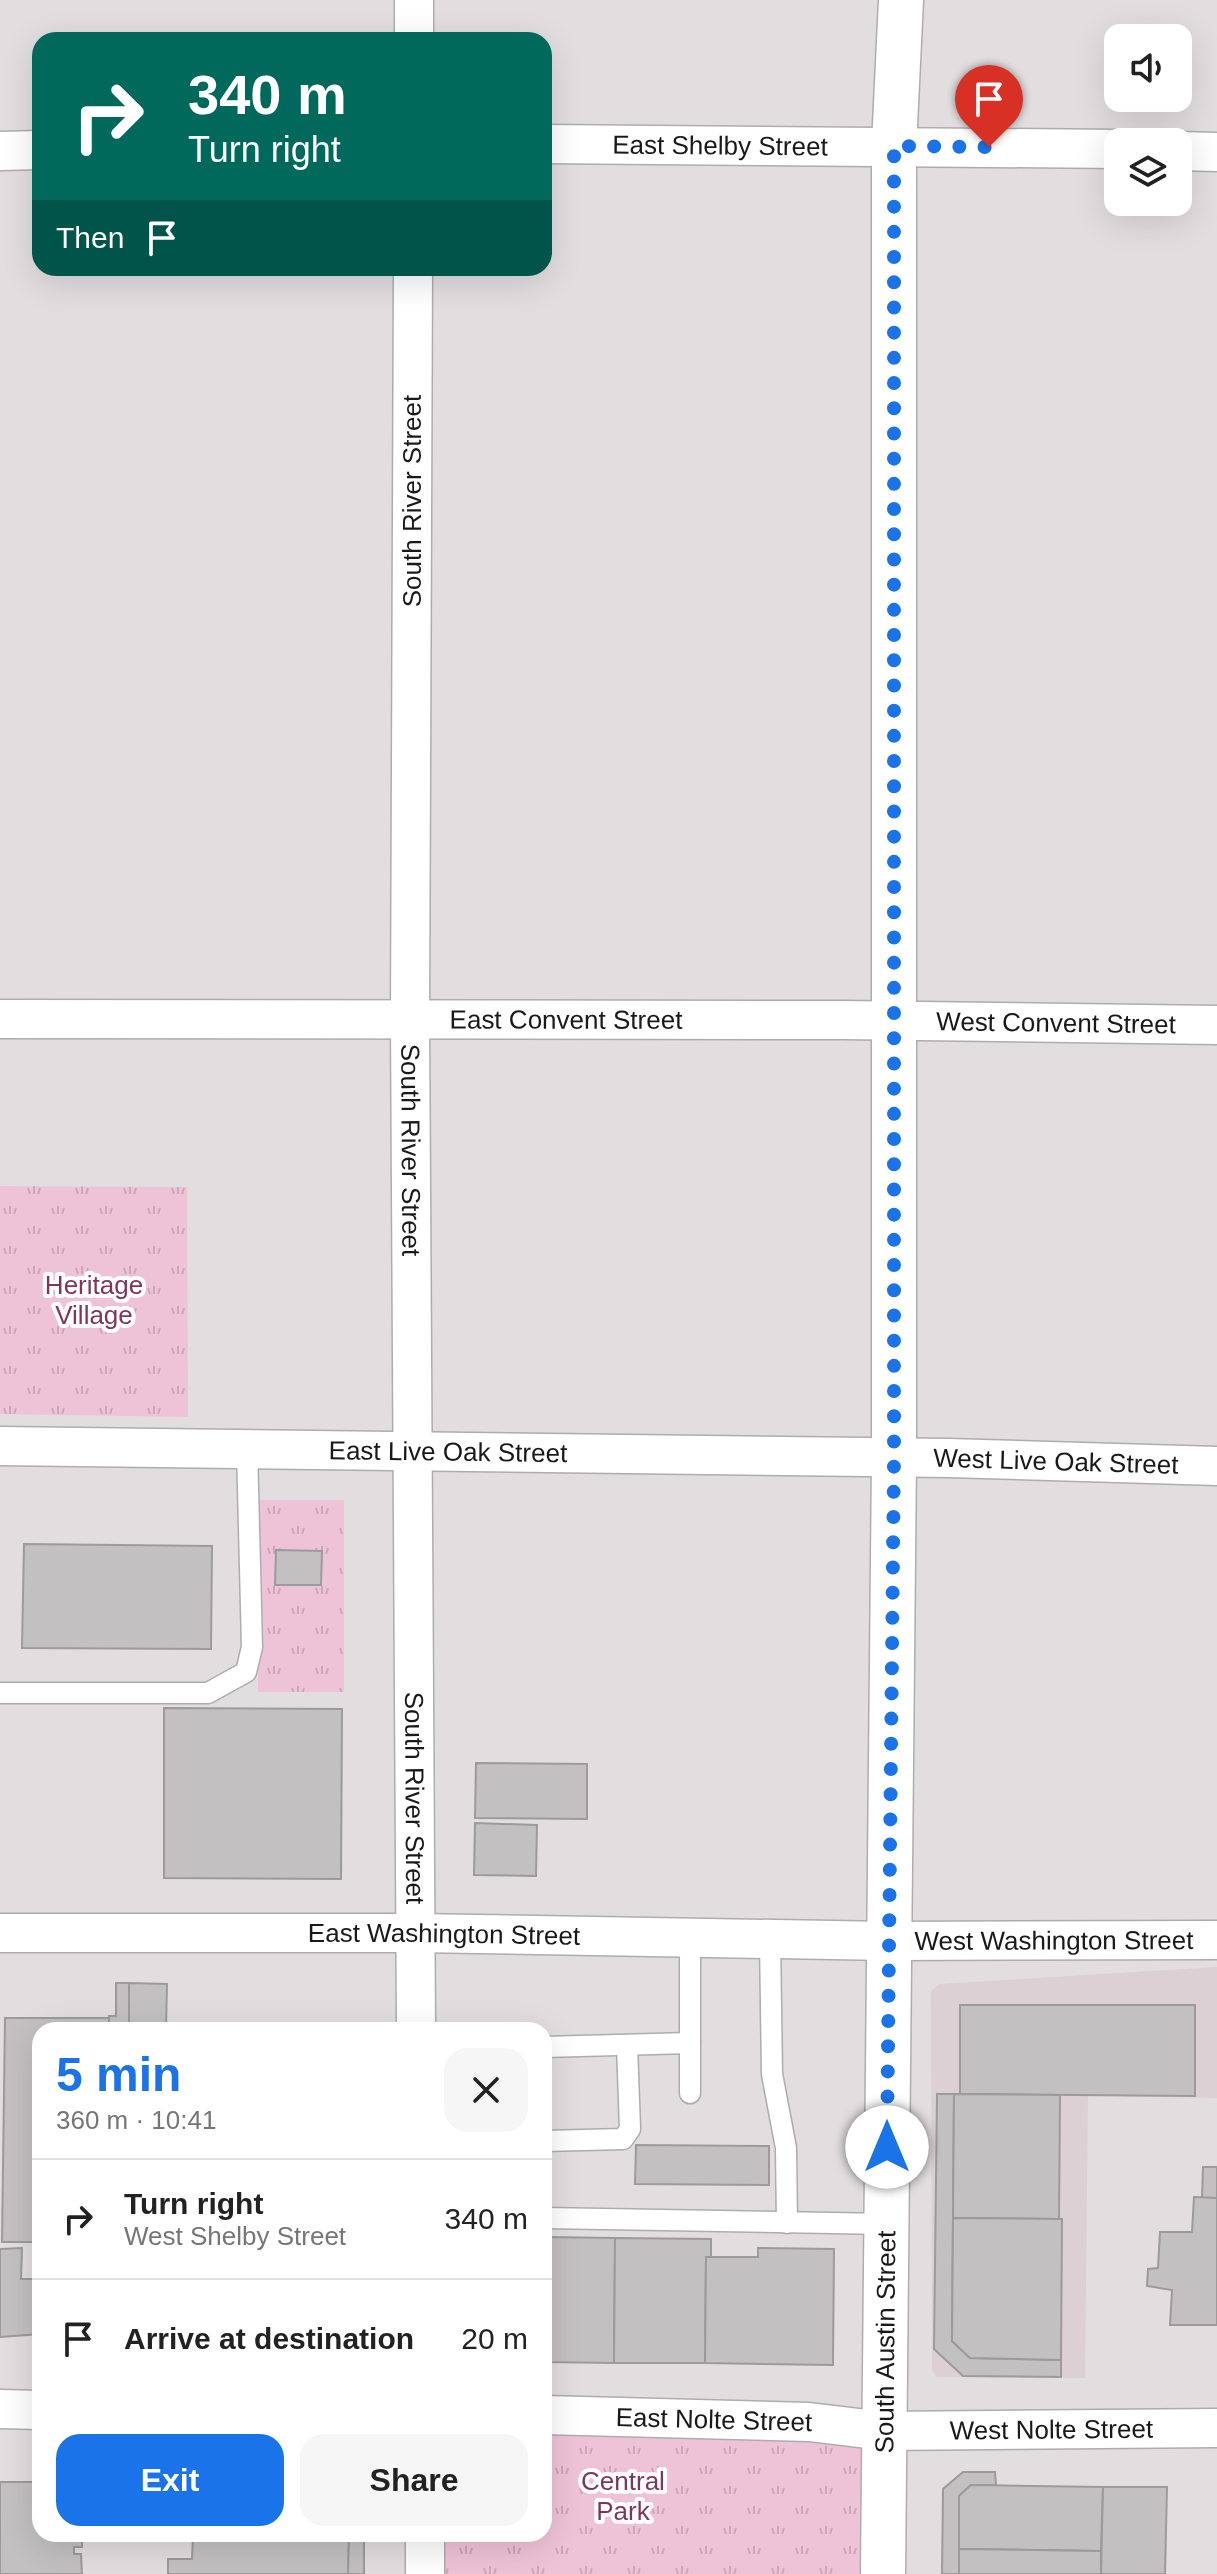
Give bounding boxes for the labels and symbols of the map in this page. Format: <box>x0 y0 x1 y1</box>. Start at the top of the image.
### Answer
pin <box>955 65 1023 147</box>
street label: East Shelby Street <box>612 130 829 161</box>
street label: South River Street <box>397 394 427 607</box>
street label: East Convent Street <box>450 1005 683 1035</box>
street label: West Convent Street <box>936 1006 1177 1039</box>
street label: South River Street <box>395 1044 426 1257</box>
park label: Heritage Village <box>45 1270 143 1330</box>
street label: East Live Oak Street <box>328 1435 568 1468</box>
street label: West Live Oak Street <box>933 1443 1180 1480</box>
street label: South River Street <box>399 1692 430 1905</box>
street label: East Washington Street <box>308 1918 581 1951</box>
street label: West Washington Street <box>914 1925 1194 1956</box>
position arrow <box>845 2105 929 2189</box>
street label: South Austin Street <box>869 2230 901 2454</box>
street label: East Nolte Street <box>615 2402 813 2437</box>
street label: West Nolte Street <box>950 2414 1154 2445</box>
park label: Central Park <box>581 2466 665 2526</box>

